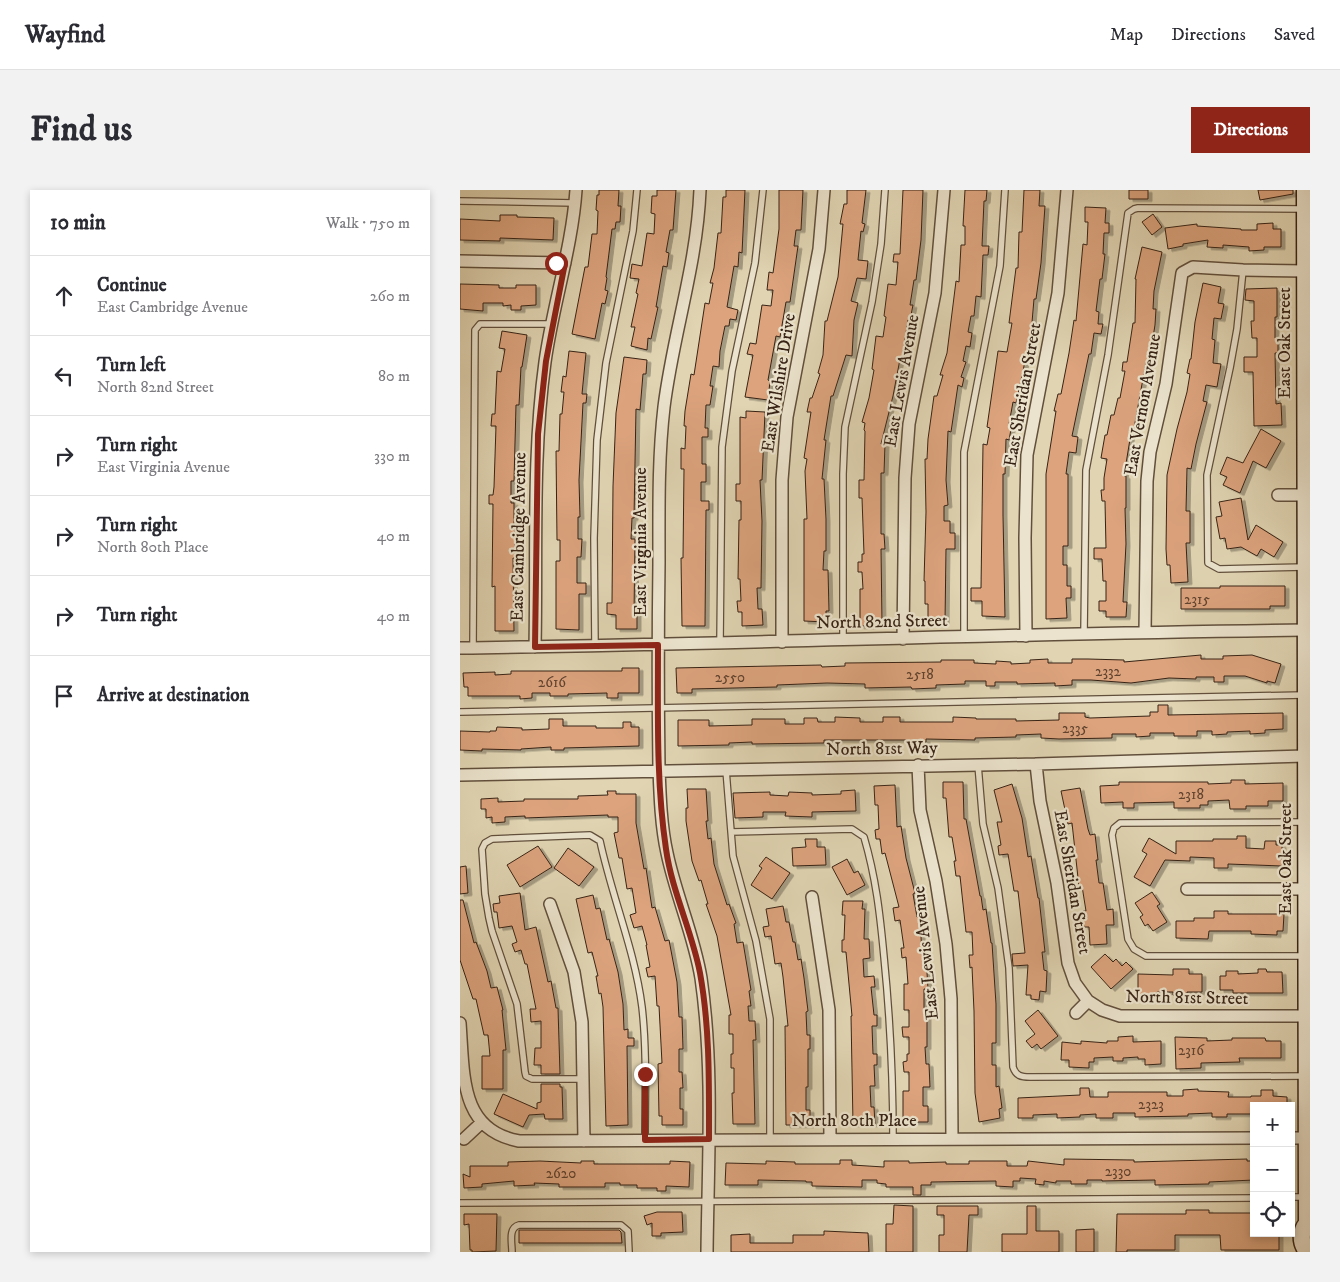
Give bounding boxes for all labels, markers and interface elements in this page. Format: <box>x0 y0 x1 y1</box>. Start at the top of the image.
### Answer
text: Wayfind <box>25 20 105 50</box>
text: Map <box>1110 24 1143 46</box>
text: Directions <box>1171 24 1246 46</box>
text: Saved <box>1274 24 1315 46</box>
button: Directions <box>1191 107 1310 153</box>
text: Find us <box>30 108 132 152</box>
text: 10 min <box>50 210 106 236</box>
text: Walk · 750 m <box>326 213 410 233</box>
route start <box>545 252 568 275</box>
text: Continue <box>97 274 167 297</box>
icon: ahead <box>50 282 78 310</box>
text: 260 m <box>370 286 410 306</box>
street label: East Oak Street <box>1274 287 1296 399</box>
text: East Cambridge Avenue <box>97 297 248 317</box>
street label: East Wilshire Drive <box>757 312 801 454</box>
street label: East Lewis Avenue <box>880 313 924 449</box>
street label: East Sheridan Street <box>999 321 1047 469</box>
street label: East Vernon Avenue <box>1120 332 1166 478</box>
text: Turn left <box>97 354 166 377</box>
icon: left <box>50 362 78 390</box>
text: 80 m <box>378 366 410 386</box>
text: North 82nd Street <box>97 377 214 397</box>
text: Turn right <box>97 434 177 457</box>
icon: right <box>50 442 78 470</box>
text: 330 m <box>374 446 410 466</box>
street label: East Cambridge Avenue <box>507 452 531 622</box>
text: East Virginia Avenue <box>97 457 230 477</box>
street label: East Virginia Avenue <box>630 467 652 617</box>
text: Turn right <box>97 514 177 537</box>
icon: right <box>50 522 78 550</box>
text: 40 m <box>377 526 410 546</box>
text: North 80th Place <box>97 537 208 557</box>
house number: 2315 <box>1184 590 1210 609</box>
icon: right <box>50 602 78 630</box>
text: Turn right <box>97 604 177 627</box>
text: 40 m <box>377 606 410 626</box>
street label: North 82nd Street <box>816 610 948 634</box>
house number: 2332 <box>1095 662 1122 681</box>
house number: 2518 <box>906 665 934 684</box>
house number: 2550 <box>715 668 745 687</box>
house number: 2616 <box>538 673 567 692</box>
icon: arrive <box>50 682 78 710</box>
text: Arrive at destination <box>97 684 249 707</box>
house number: 2335 <box>1062 719 1089 738</box>
street label: North 81st Way <box>826 737 938 761</box>
house number: 2318 <box>1178 785 1204 804</box>
street label: East Oak Street <box>1275 803 1297 915</box>
street label: East Sheridan Street <box>1048 808 1096 956</box>
street label: East Lewis Avenue <box>908 885 944 1021</box>
street label: North 81st Street <box>1125 986 1249 1010</box>
house number: 2316 <box>1178 1041 1205 1060</box>
route end <box>634 1063 657 1086</box>
house number: 2323 <box>1138 1095 1164 1114</box>
map controls <box>1250 1102 1295 1237</box>
button: + <box>1250 1102 1295 1147</box>
street label: North 80th Place <box>791 1110 917 1132</box>
button: − <box>1250 1147 1295 1192</box>
house number: 2330 <box>1105 1162 1131 1181</box>
house number: 2620 <box>546 1164 576 1183</box>
button: locate <box>1250 1192 1295 1237</box>

